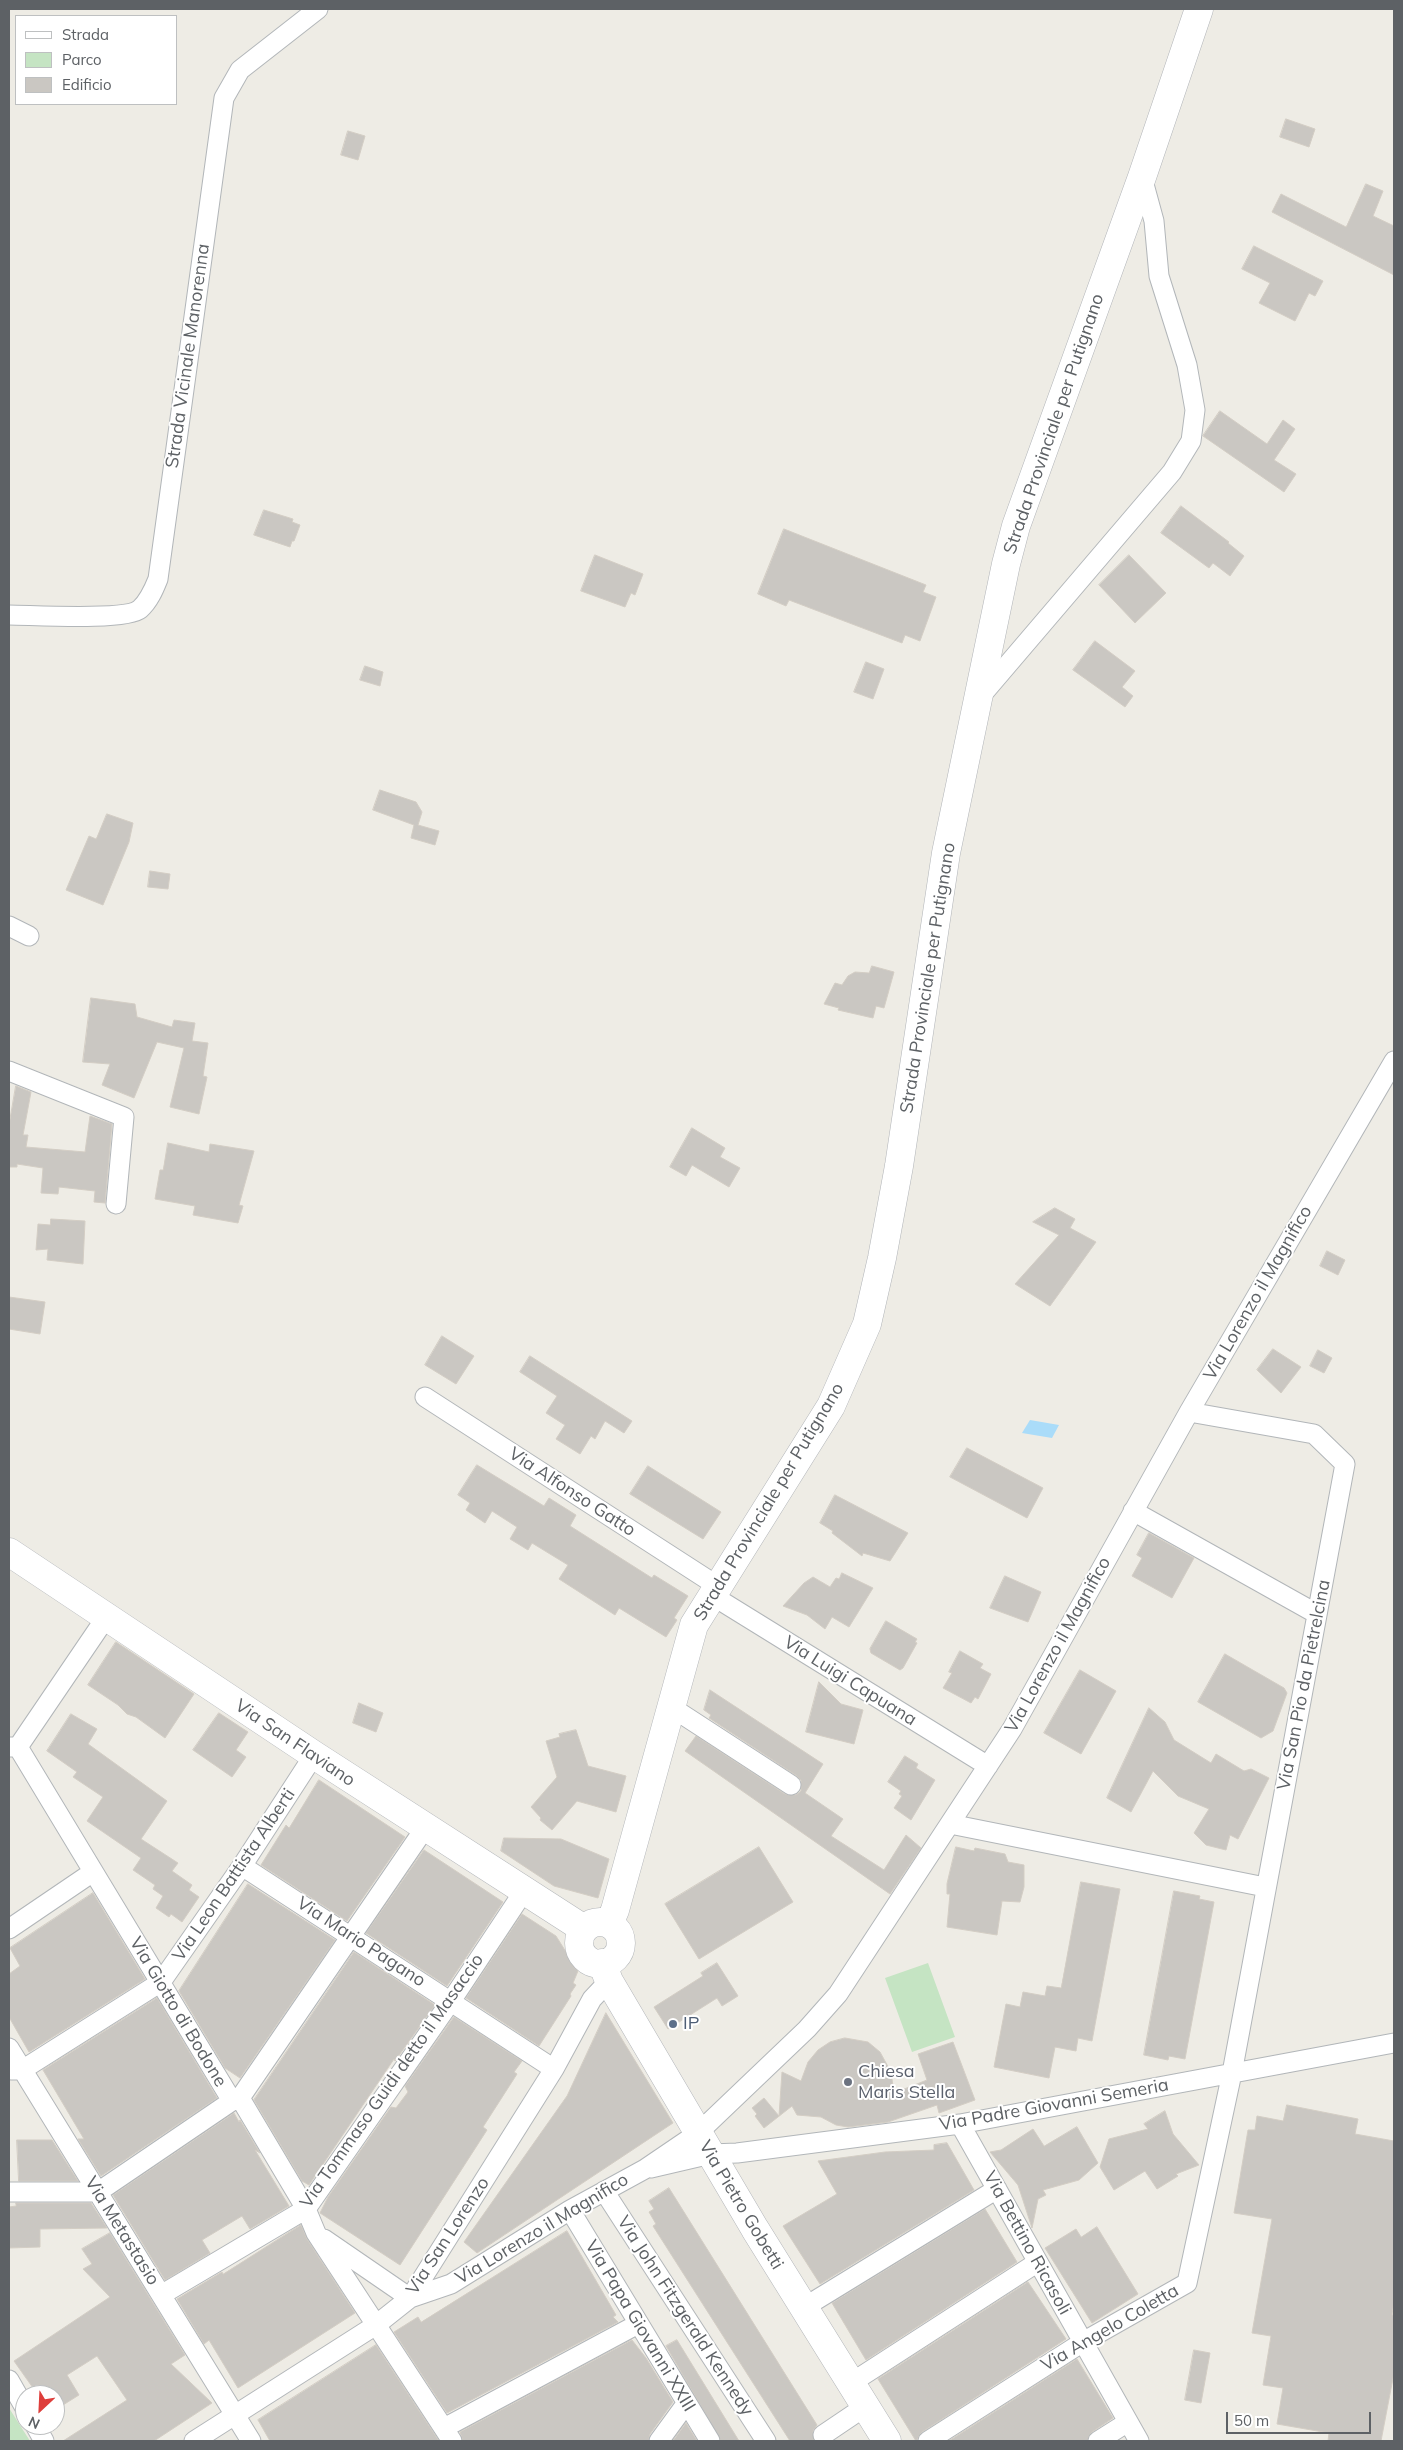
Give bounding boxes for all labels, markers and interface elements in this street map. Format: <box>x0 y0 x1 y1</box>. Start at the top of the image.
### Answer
legend <box>15 15 178 105</box>
text: Strada <box>62 25 109 44</box>
text: Parco <box>62 50 102 69</box>
text: Edificio <box>62 75 112 94</box>
street label: Strada Vicinale Manorenna <box>162 242 214 470</box>
street label: Strada Provinciale per Putignano <box>999 291 1109 557</box>
street label: Strada Provinciale per Putignano <box>896 841 960 1115</box>
street label: Via Lorenzo il Magnifico <box>1199 1202 1317 1384</box>
street label: Strada Provinciale per Putignano <box>689 1379 849 1625</box>
street label: Via Alfonso Gatto <box>505 1443 639 1541</box>
street label: Via Lorenzo il Magnifico <box>1001 1553 1115 1737</box>
street label: Via San Pio da Pietrelcina <box>1273 1578 1335 1792</box>
street label: Via Luigi Capuana <box>780 1631 920 1731</box>
street label: Via San Flaviano <box>231 1695 359 1791</box>
street label: Via Leon Battista Alberti <box>168 1785 300 1965</box>
street label: Via Mario Pagano <box>293 1892 429 1992</box>
street label: Via Giotto di Bodone <box>125 1933 231 2091</box>
street label: Via Tommaso Guidi detto il Masaccio <box>296 1950 488 2212</box>
place label: IP <box>683 2013 699 2035</box>
marker: IP <box>667 2018 679 2030</box>
place label: Chiesa Maris Stella <box>858 2061 955 2104</box>
street label: Via Padre Giovanni Semeria <box>938 2074 1170 2136</box>
marker: Chiesa Maris Stella <box>842 2076 854 2088</box>
street label: Via Pietro Gobetti <box>694 2137 788 2273</box>
street label: Via Bettino Ricasoli <box>979 2167 1075 2319</box>
street label: Via Lorenzo il Magnifico <box>452 2169 632 2289</box>
street label: Via Metastasio <box>80 2173 164 2289</box>
street label: Via San Lorenzo <box>402 2173 494 2299</box>
street label: Via John Fitzgerald Kennedy <box>612 2212 758 2420</box>
street label: Via Papa Giovanni XXIII <box>580 2236 700 2416</box>
street label: Via Angelo Coletta <box>1037 2280 1183 2376</box>
north arrow <box>15 2385 65 2435</box>
scale bar <box>1228 2402 1373 2434</box>
text: 50 m <box>1234 2411 1269 2430</box>
text: N <box>25 2412 43 2433</box>

